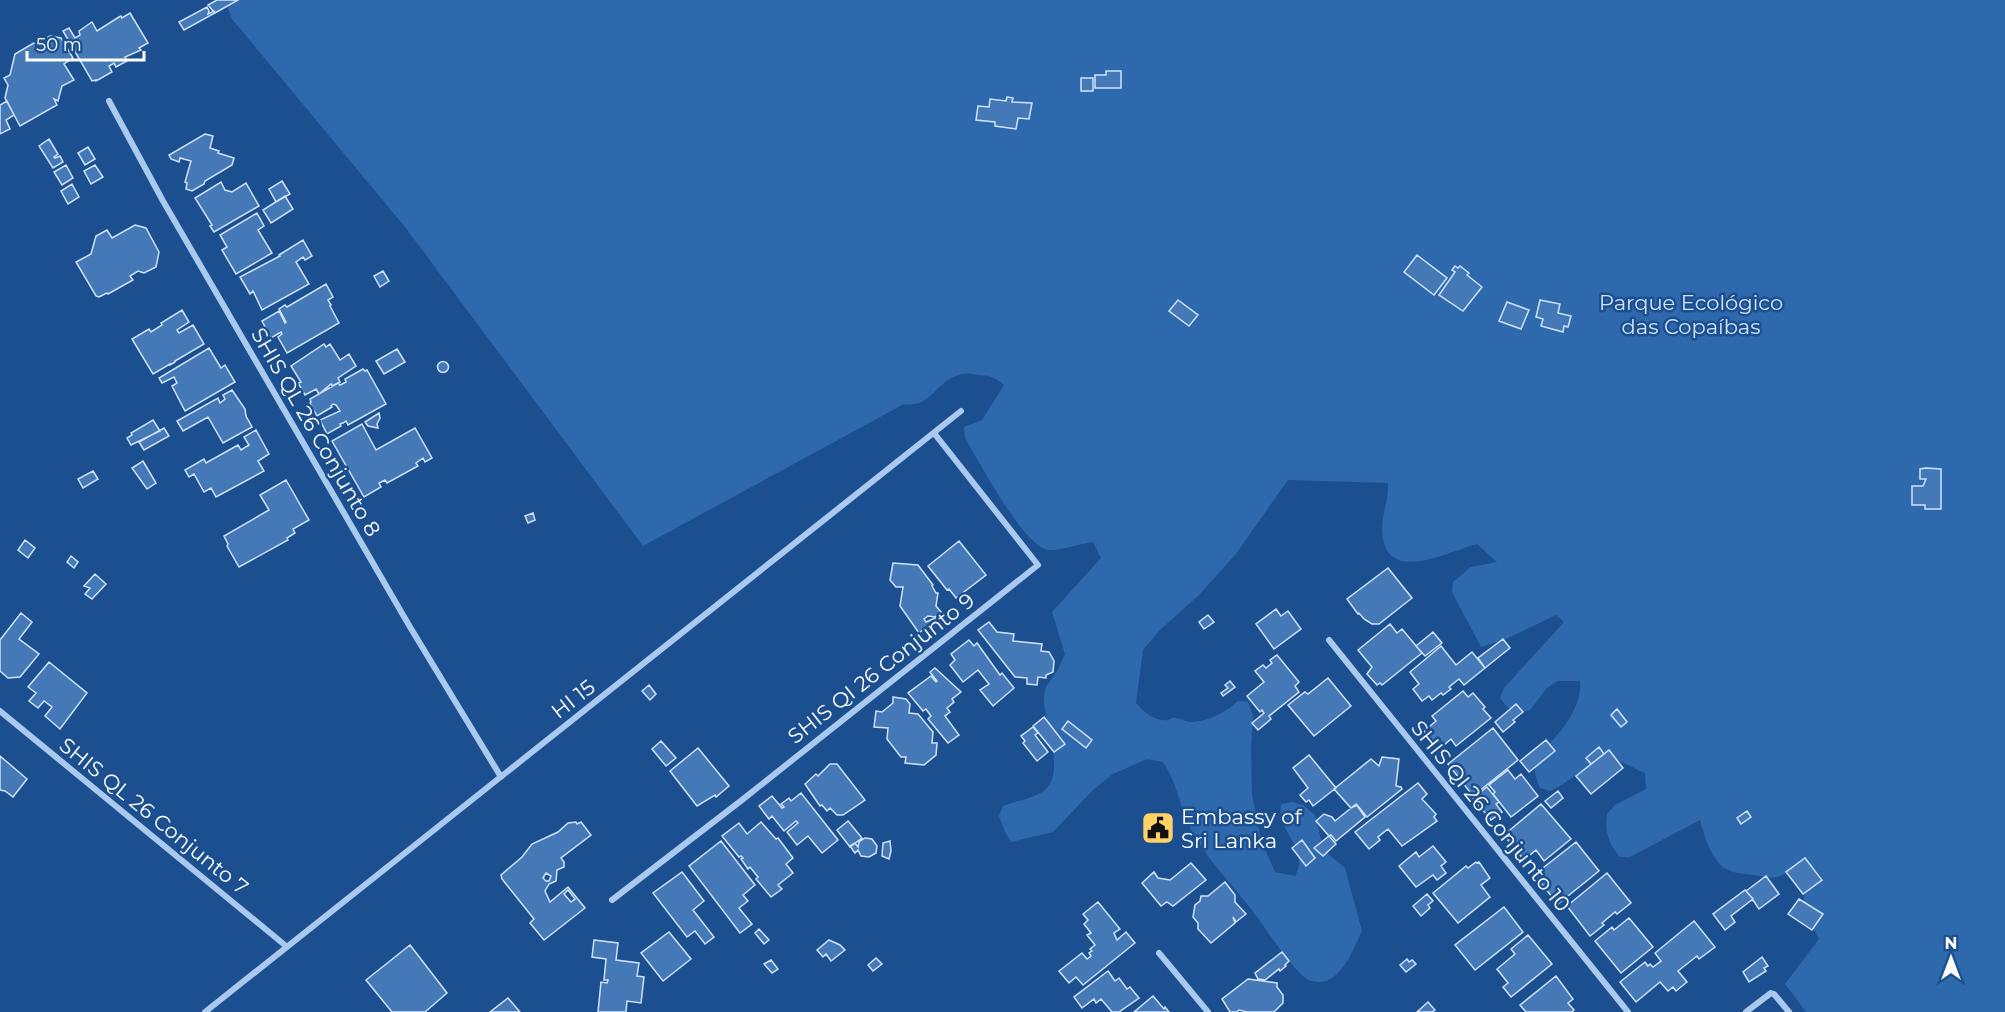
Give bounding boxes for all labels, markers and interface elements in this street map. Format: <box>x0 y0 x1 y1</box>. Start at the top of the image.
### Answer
scale bar <box>27 24 144 62</box>
text: 50 m <box>36 34 82 56</box>
park label: Parque Ecológico das Copaíbas <box>1599 290 1783 339</box>
street label: SHIS QL 26 Conjunto 8 <box>246 323 386 541</box>
street label: SHIS QI 26 Conjunto 9 <box>783 587 979 749</box>
street label: HI 15 <box>546 674 600 724</box>
street label: SHIS QI 26 Conjunto 10 <box>1406 715 1576 917</box>
street label: SHIS QL 26 Conjunto 7 <box>55 732 253 900</box>
place label: Embassy of Sri Lanka <box>1181 804 1302 853</box>
public building icon: Embassy of Sri Lanka <box>1140 810 1176 846</box>
north arrow <box>1921 928 1981 988</box>
text: N <box>1945 934 1957 953</box>

